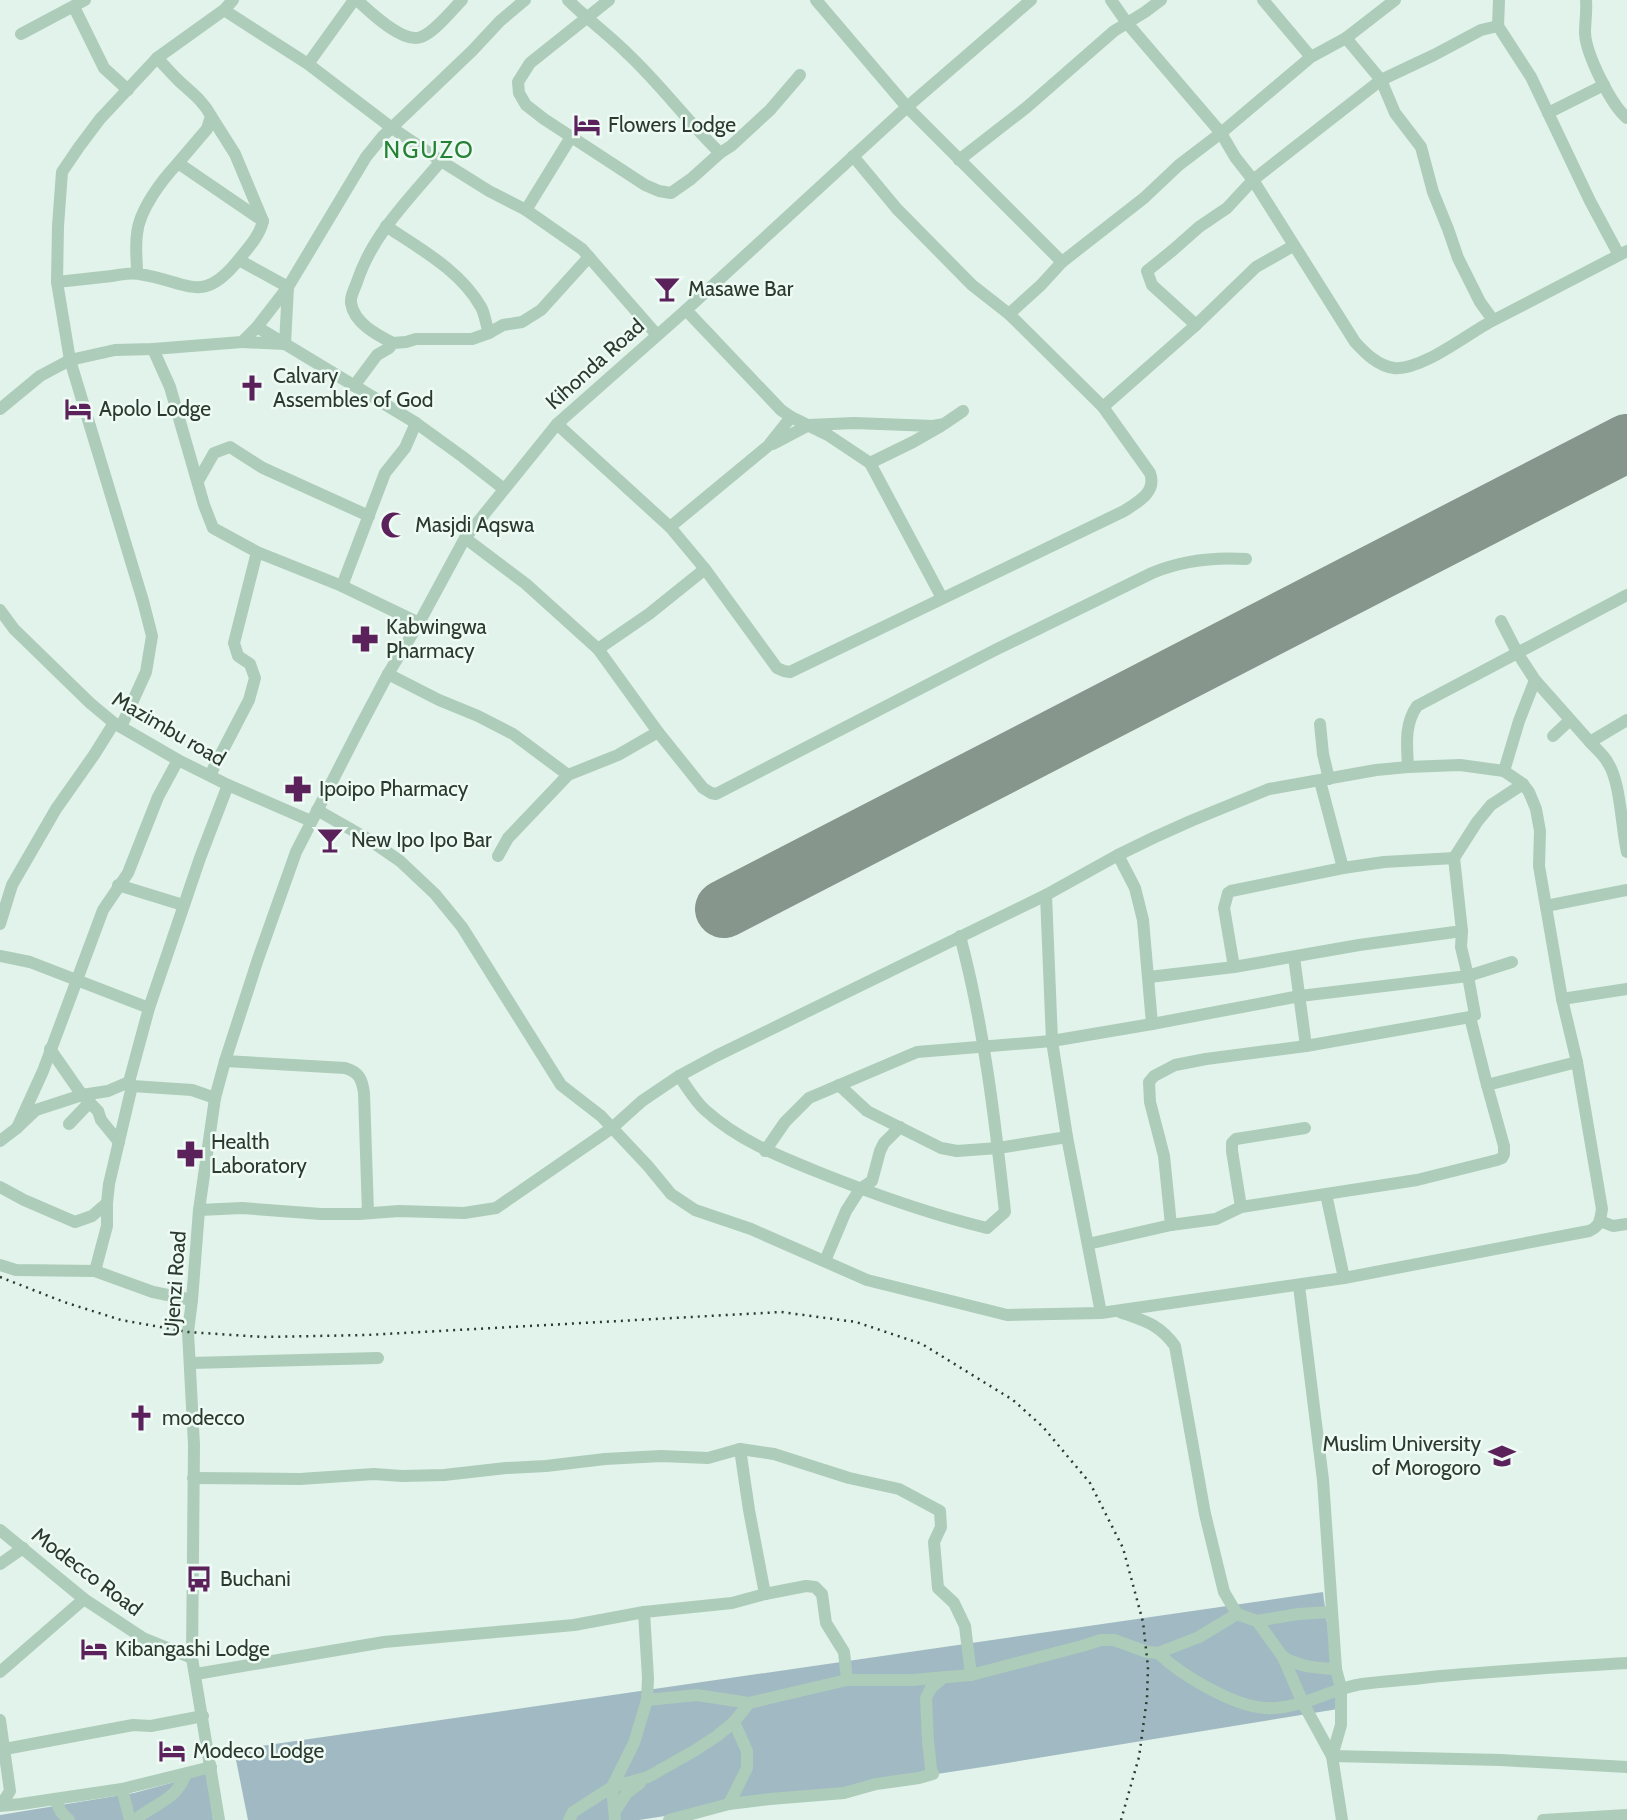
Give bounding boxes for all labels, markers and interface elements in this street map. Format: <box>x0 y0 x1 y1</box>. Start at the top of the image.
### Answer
hotel icon: Flowers Lodge <box>572 110 602 140</box>
place label: Flowers Lodge <box>608 112 736 137</box>
district label: NGUZO <box>383 135 475 164</box>
bar icon: Masawe Bar <box>652 274 682 304</box>
place label: Masawe Bar <box>688 276 794 301</box>
street label: Kihonda Road <box>540 313 649 414</box>
place label: Calvary Assembles of God <box>273 363 434 412</box>
church icon: Calvary Assembles of God <box>237 373 267 403</box>
hotel icon: Apolo Lodge <box>63 394 93 424</box>
place label: Apolo Lodge <box>99 396 211 421</box>
mosque icon: Masjdi Aqswa <box>379 510 409 540</box>
place label: Masjdi Aqswa <box>415 512 534 538</box>
place label: Kabwingwa Pharmacy <box>386 614 487 663</box>
pharmacy icon: Kabwingwa Pharmacy <box>350 624 380 654</box>
street label: Mazimbu road <box>108 686 230 771</box>
pharmacy icon: Ipoipo Pharmacy <box>283 774 313 804</box>
place label: Ipoipo Pharmacy <box>319 776 469 801</box>
bar icon: New Ipo Ipo Bar <box>315 825 345 855</box>
place label: New Ipo Ipo Bar <box>351 827 492 852</box>
place label: Health Laboratory <box>211 1129 307 1178</box>
pharmacy icon: Health Laboratory <box>175 1139 205 1169</box>
street label: Ujenzi Road <box>158 1230 192 1338</box>
church icon: modecco <box>126 1403 156 1433</box>
place label: modecco <box>162 1405 245 1430</box>
place label: Muslim University of Morogoro <box>1323 1431 1481 1480</box>
school or university icon: Muslim University of Morogoro <box>1487 1441 1517 1471</box>
street label: Modecco Road <box>27 1522 147 1621</box>
bus stop icon: Buchani <box>184 1564 214 1594</box>
place label: Buchani <box>220 1566 291 1591</box>
hotel icon: Kibangashi Lodge <box>79 1634 109 1664</box>
place label: Kibangashi Lodge <box>115 1636 270 1661</box>
hotel icon: Modeco Lodge <box>157 1736 187 1766</box>
place label: Modeco Lodge <box>193 1738 324 1763</box>

